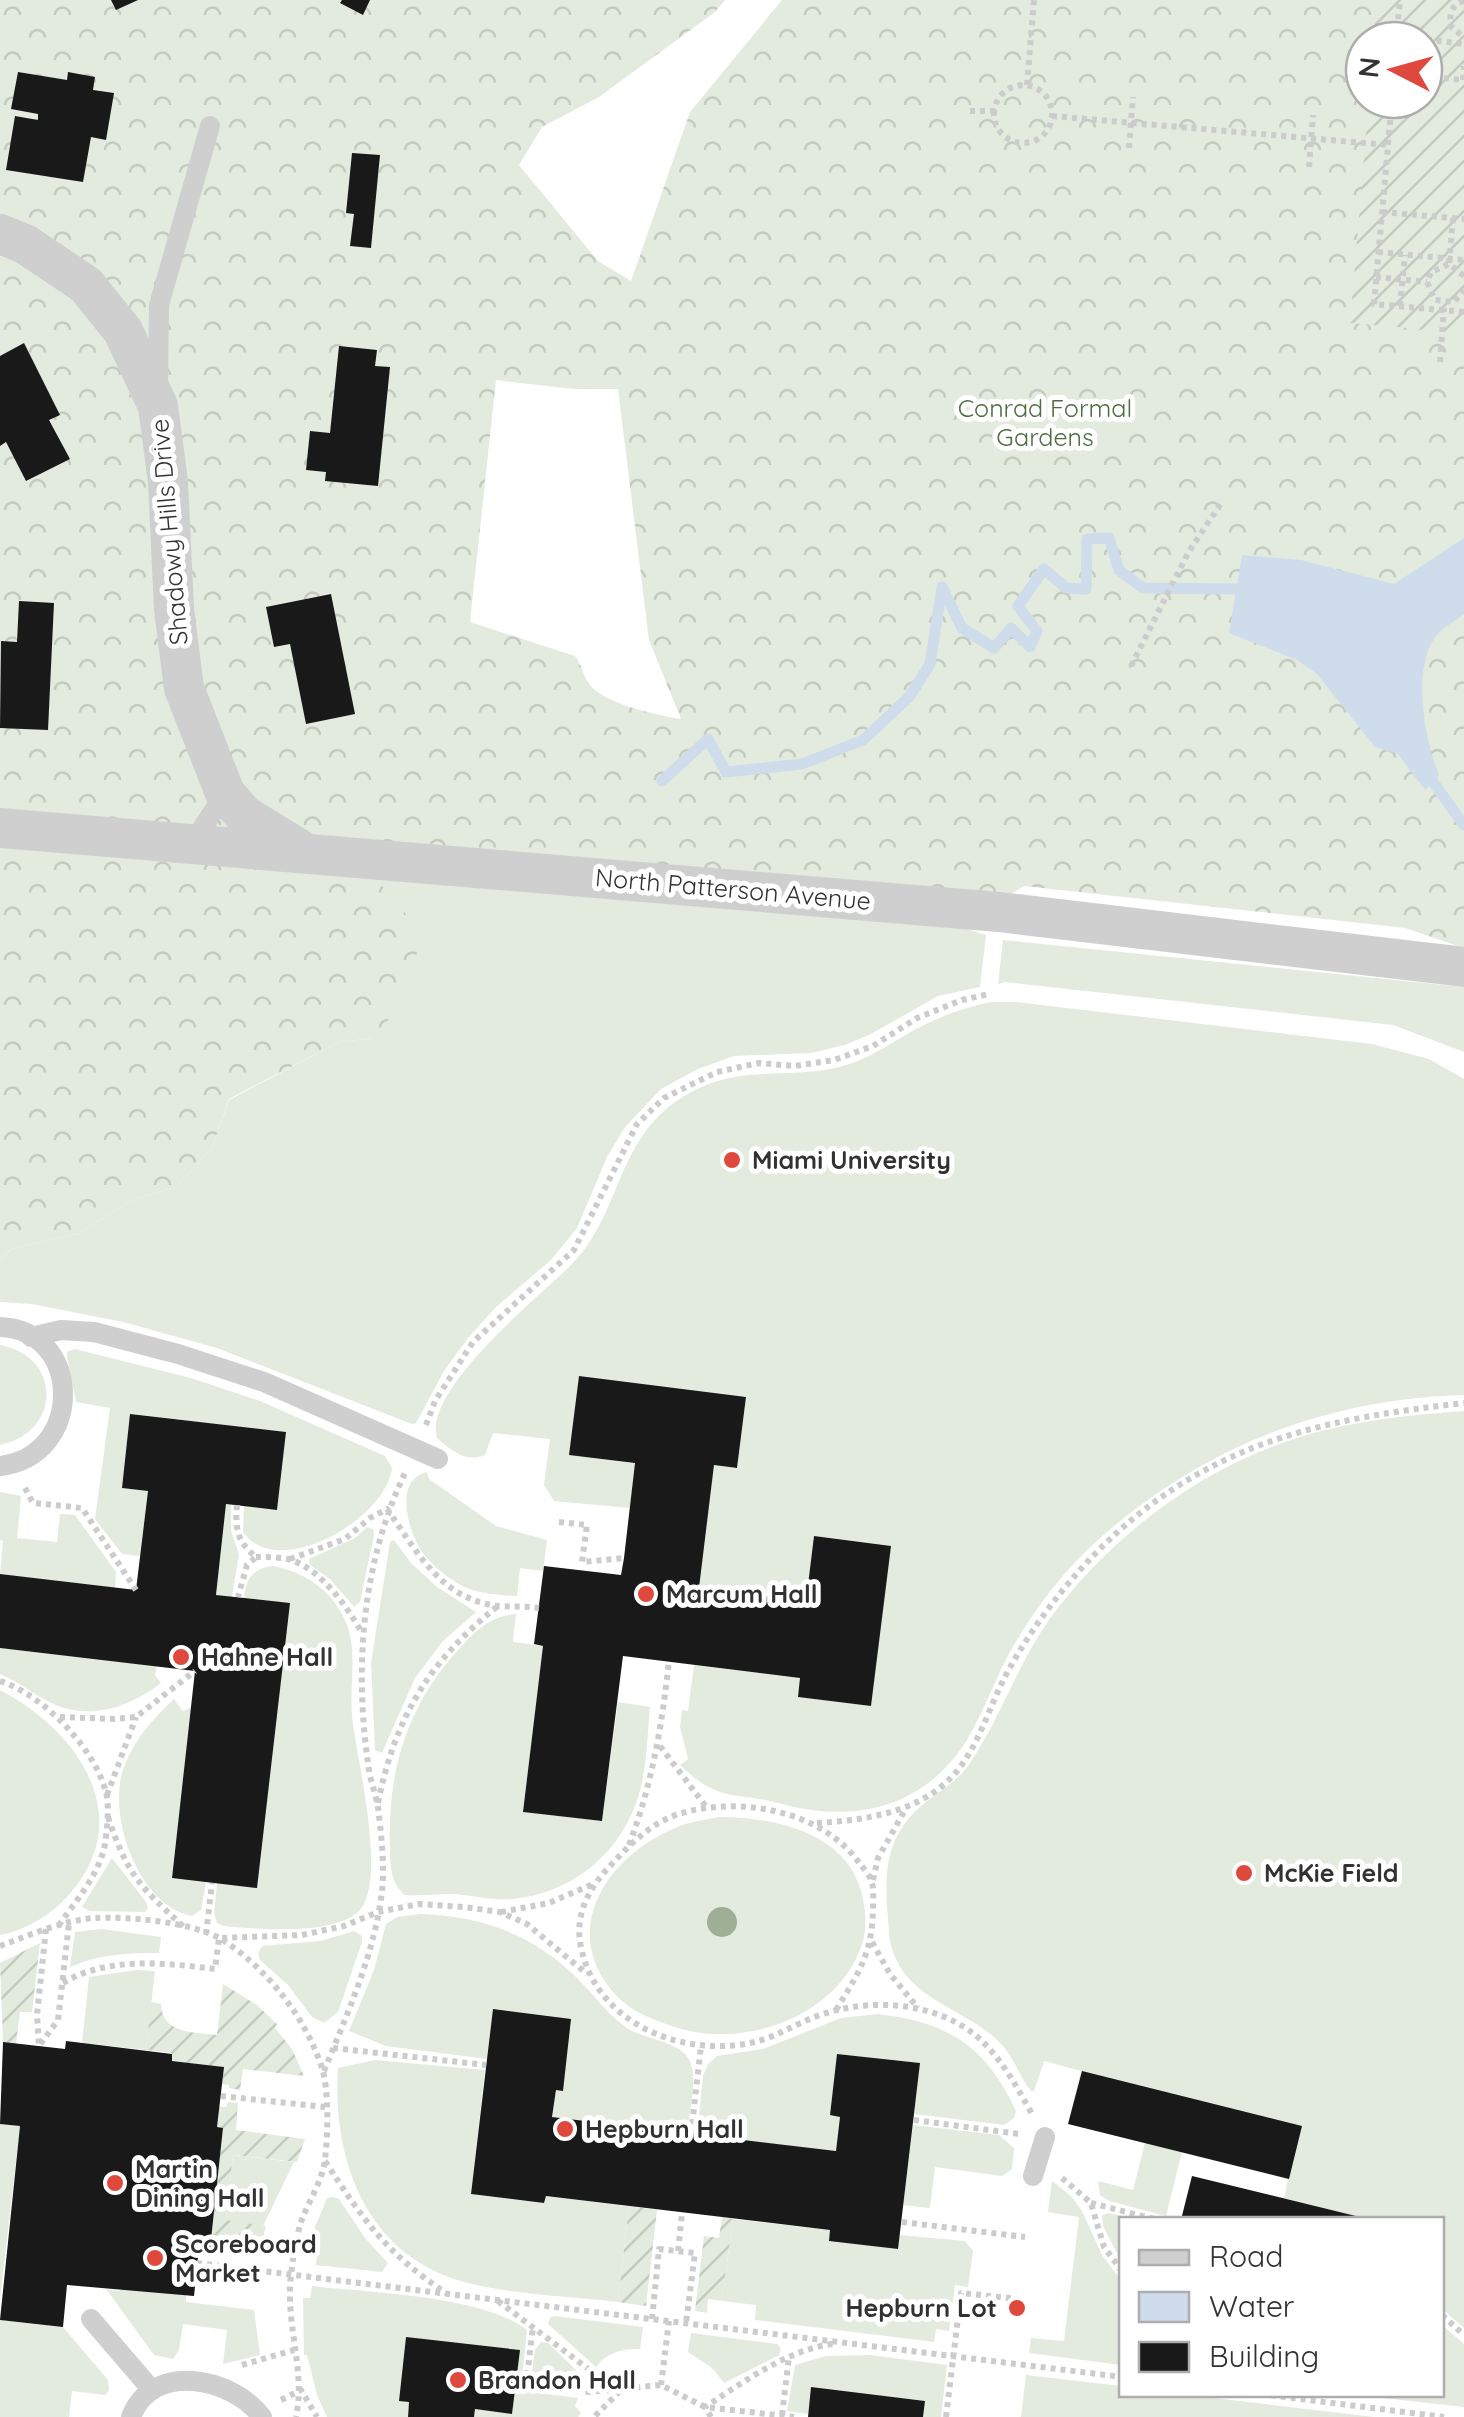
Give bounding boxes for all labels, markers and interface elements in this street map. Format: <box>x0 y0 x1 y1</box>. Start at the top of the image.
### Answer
north arrow <box>1344 20 1444 120</box>
text: N <box>1350 55 1387 79</box>
park label: Conrad Formal Gardens <box>958 392 1132 452</box>
street label: Shadowy Hills Drive <box>143 418 194 646</box>
street label: North Patterson Avenue <box>594 861 872 916</box>
place label: Miami University <box>752 1144 951 1175</box>
marker: Miami University <box>721 1149 743 1171</box>
place label: Marcum Hall <box>666 1578 817 1609</box>
marker: Marcum Hall <box>635 1583 657 1605</box>
place label: Hahne Hall <box>201 1641 333 1672</box>
marker: Hahne Hall <box>170 1646 192 1668</box>
place label: McKie Field <box>1264 1857 1398 1888</box>
marker: McKie Field <box>1233 1862 1255 1884</box>
place label: Hepburn Hall <box>585 2113 744 2144</box>
marker: Hepburn Hall <box>554 2118 576 2140</box>
place label: Martin Dining Hall <box>135 2153 265 2213</box>
marker: Martin Dining Hall <box>104 2172 126 2194</box>
legend <box>1119 2217 1444 2397</box>
place label: Scoreboard Market <box>175 2228 317 2288</box>
text: Road <box>1209 2237 1283 2275</box>
marker: Scoreboard Market <box>144 2247 166 2269</box>
text: Water <box>1209 2287 1295 2325</box>
place label: Hepburn Lot <box>846 2292 997 2323</box>
marker: Hepburn Lot <box>1006 2297 1028 2319</box>
text: Building <box>1209 2337 1319 2375</box>
place label: Brandon Hall <box>478 2364 636 2395</box>
marker: Brandon Hall <box>447 2369 469 2391</box>

